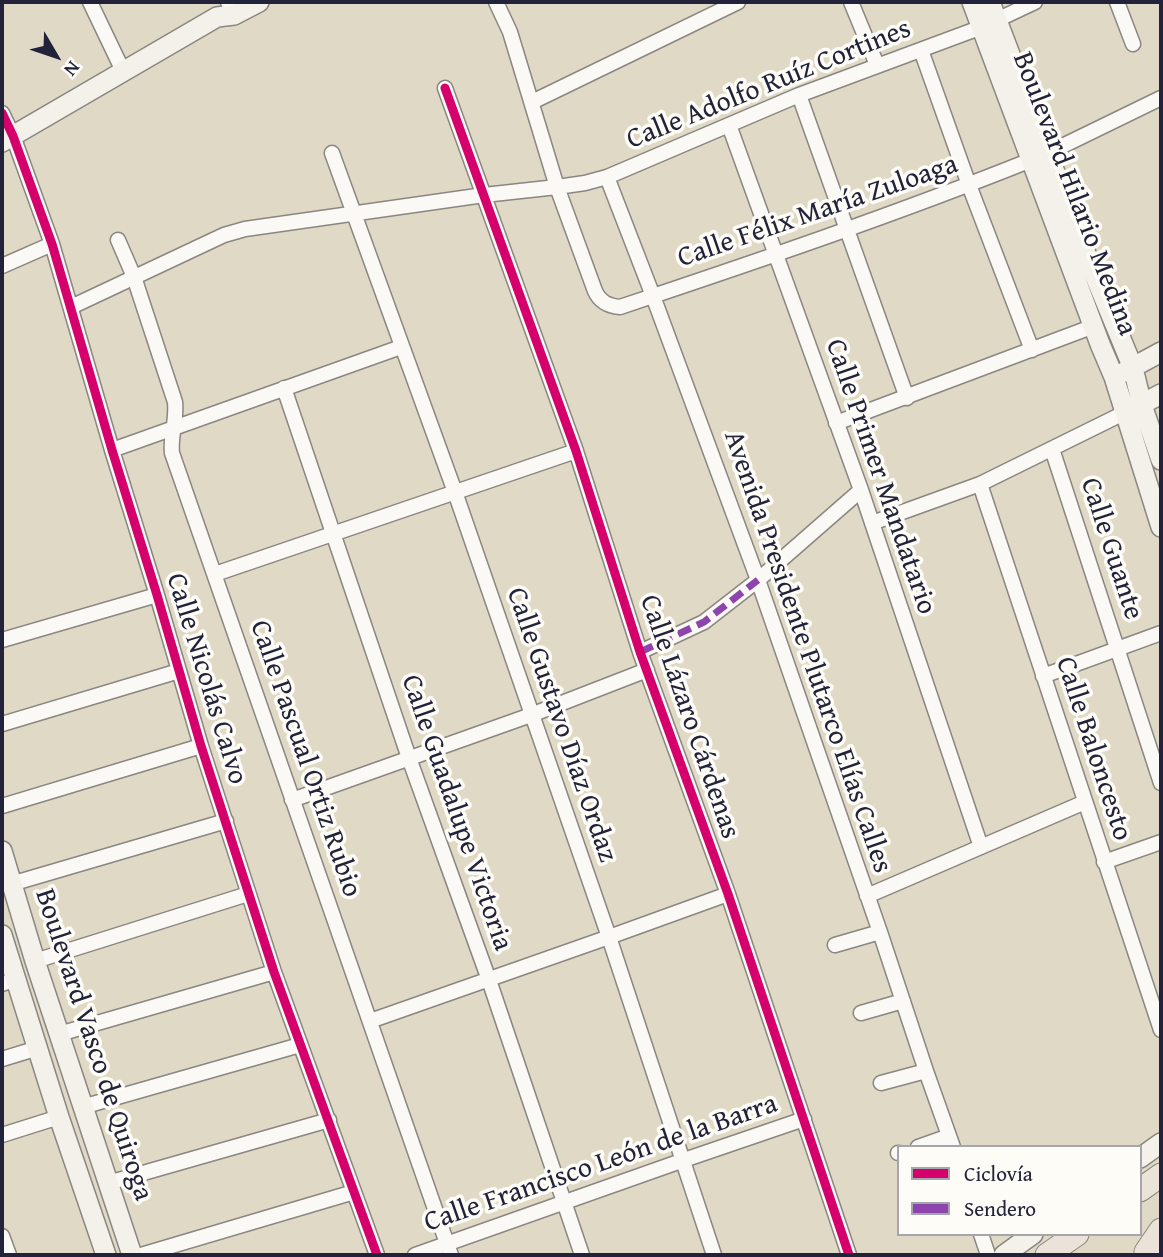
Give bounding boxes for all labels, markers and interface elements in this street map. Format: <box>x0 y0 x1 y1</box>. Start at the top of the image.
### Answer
street label: Calle Adolfo Ruíz Cortines <box>622 13 916 157</box>
north arrow <box>21 21 91 91</box>
street label: Boulevard Hilario Medina <box>1004 48 1144 340</box>
text: N <box>57 55 87 83</box>
street label: Calle Félix María Zuloaga <box>674 148 962 276</box>
street label: Calle Primer Mandatario <box>817 335 943 619</box>
street label: Avenida Presidente Plutarco Elías Calles <box>715 427 899 877</box>
street label: Calle Guante <box>1072 474 1150 624</box>
street label: Calle Nicolás Calvo <box>158 570 254 788</box>
street label: Calle Gustavo Díaz Ordaz <box>498 583 624 867</box>
street label: Calle Lázaro Cárdenas <box>632 591 746 843</box>
street label: Calle Pascual Ortiz Rubio <box>242 616 368 902</box>
street label: Calle Baloncesto <box>1047 653 1139 845</box>
street label: Calle Guadalupe Victoria <box>393 671 519 955</box>
street label: Boulevard Vasco de Quiroga <box>27 885 159 1205</box>
street label: Calle Francisco León de la Barra <box>420 1088 782 1240</box>
legend <box>897 1145 1142 1236</box>
text: Ciclovía <box>964 1158 1033 1189</box>
text: Sendero <box>964 1193 1036 1224</box>

